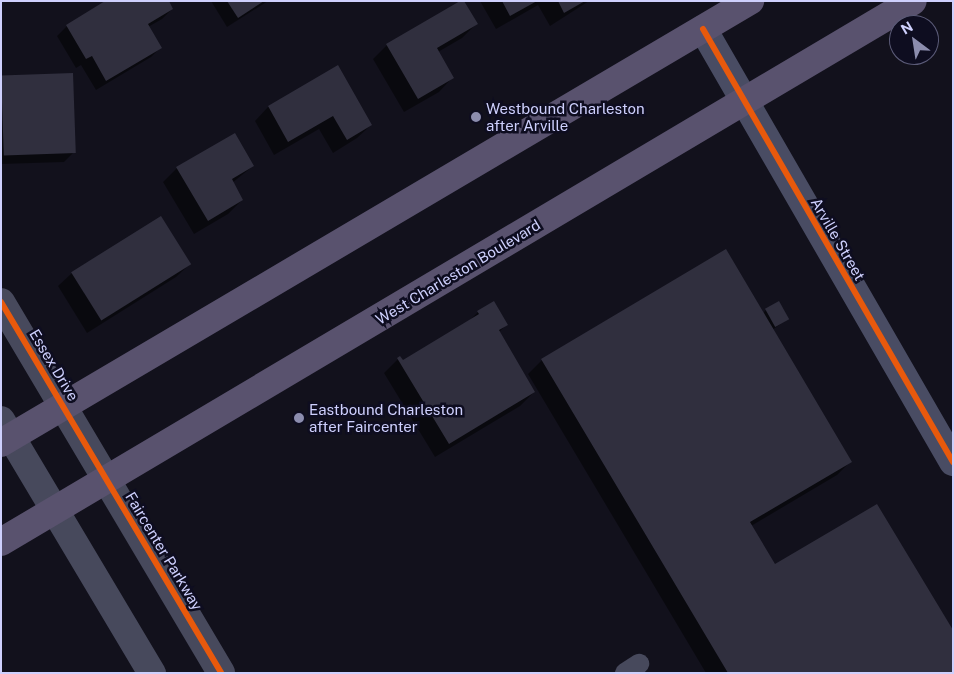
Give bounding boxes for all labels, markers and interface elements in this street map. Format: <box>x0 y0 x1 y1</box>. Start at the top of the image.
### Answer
north arrow <box>889 15 939 65</box>
text: N <box>898 18 916 38</box>
place label: Westbound Charleston after Arville <box>486 99 645 134</box>
marker: Westbound Charleston after Arville <box>470 111 482 123</box>
street label: Arville Street <box>807 194 869 284</box>
street label: West Charleston Boulevard <box>372 216 544 328</box>
street label: Essex Drive <box>26 326 82 404</box>
place label: Eastbound Charleston after Faircenter <box>309 400 463 435</box>
marker: Eastbound Charleston after Faircenter <box>293 412 305 424</box>
street label: Faircenter Parkway <box>122 489 206 613</box>

